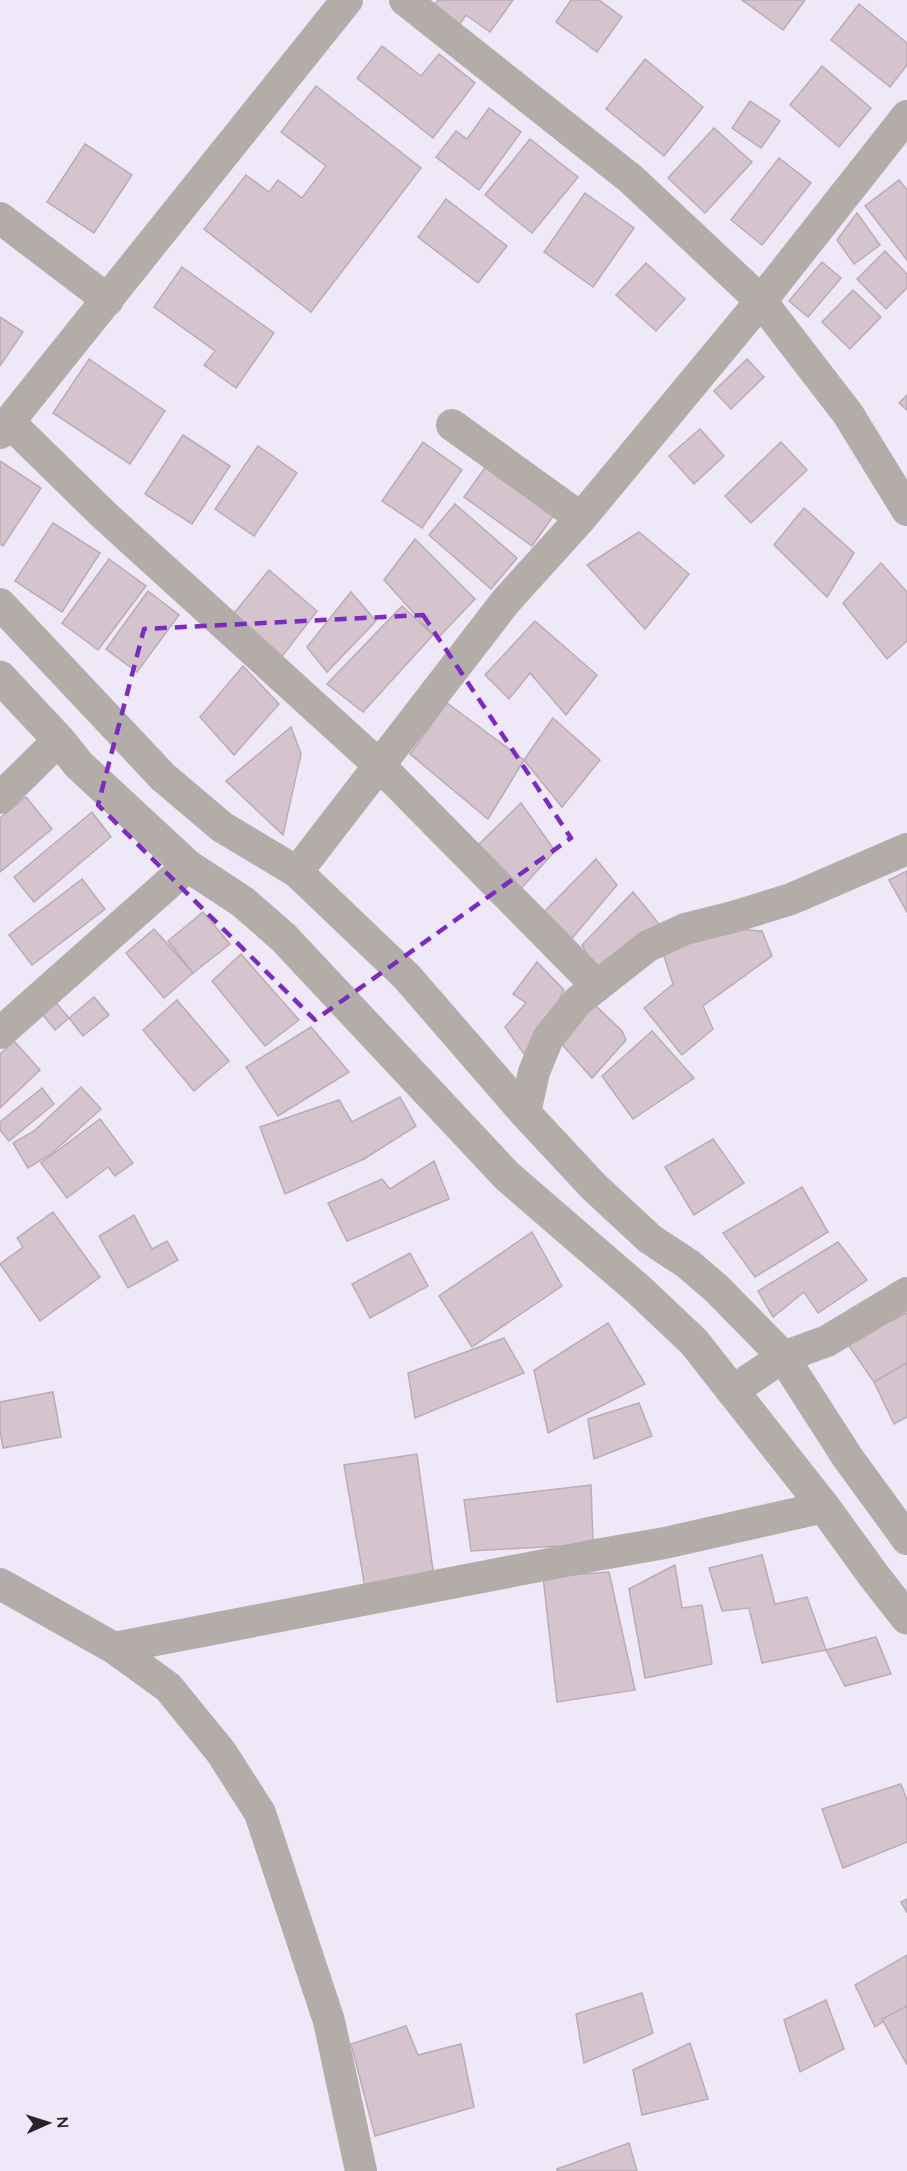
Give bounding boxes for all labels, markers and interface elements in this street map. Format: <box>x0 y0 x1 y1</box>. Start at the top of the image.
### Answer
north arrow <box>18 2093 78 2153</box>
text: N <box>53 2116 73 2129</box>

